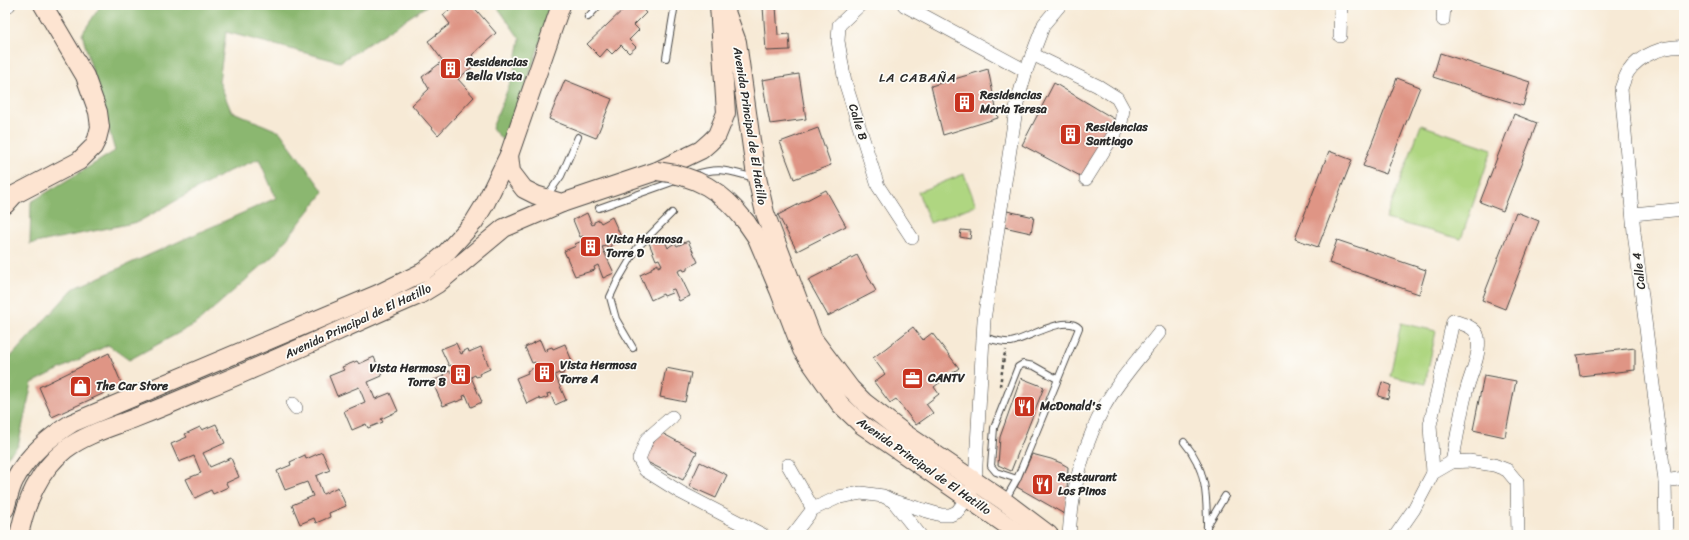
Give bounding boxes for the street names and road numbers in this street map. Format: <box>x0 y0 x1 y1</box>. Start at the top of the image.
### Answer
street label: Avenida Principal de El Hatillo <box>726 44 773 207</box>
street label: Calle B <box>842 101 874 143</box>
street label: Calle 4 <box>1626 251 1652 291</box>
street label: Avenida Principal de El Hatillo <box>280 277 435 365</box>
street label: Avenida Principal de El Hatillo <box>851 411 996 521</box>

